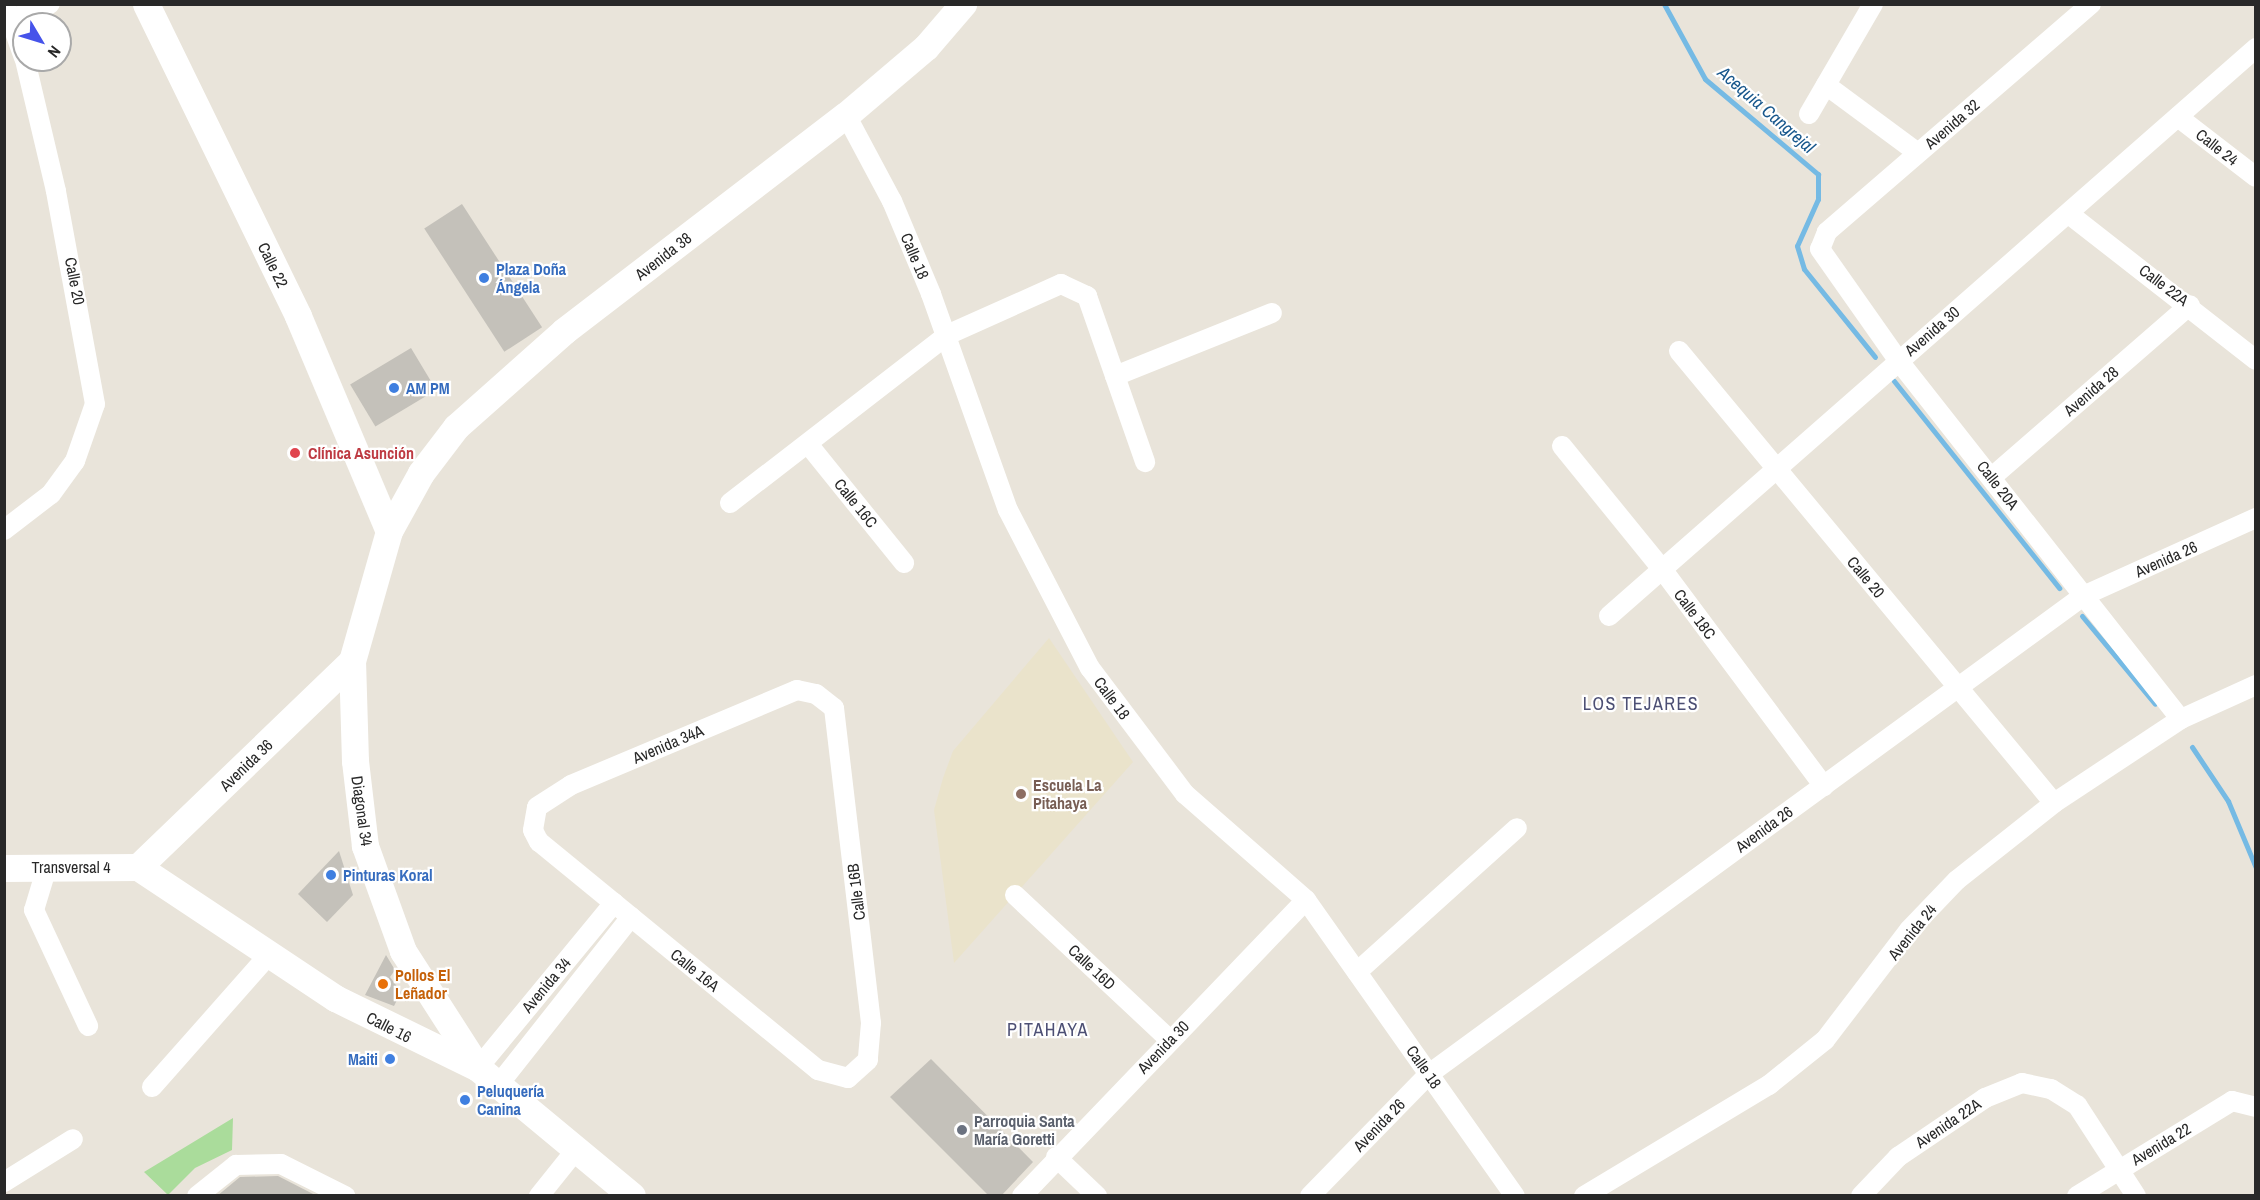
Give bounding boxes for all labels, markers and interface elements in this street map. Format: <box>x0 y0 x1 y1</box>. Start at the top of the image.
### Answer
north arrow <box>12 12 72 72</box>
text: N <box>43 41 66 62</box>
water label: Acequia Cangrejal <box>1713 62 1819 158</box>
street label: Avenida 32 <box>1921 95 1983 153</box>
street label: Calle 24 <box>2192 125 2242 169</box>
street label: Avenida 38 <box>631 228 695 284</box>
street label: Calle 18 <box>897 230 933 282</box>
street label: Calle 22 <box>254 239 292 291</box>
street label: Calle 20 <box>61 256 89 306</box>
place label: Plaza Doña Ángela <box>496 259 566 297</box>
street label: Calle 22A <box>2136 260 2192 310</box>
marker: Plaza Doña Ángela <box>477 271 491 285</box>
street label: Avenida 30 <box>1901 302 1963 360</box>
street label: Avenida 28 <box>2060 362 2122 420</box>
place label: AM PM <box>406 378 450 398</box>
marker: AM PM <box>387 381 401 395</box>
place label: Clínica Asunción <box>308 443 414 463</box>
marker: Clínica Asunción <box>286 444 304 462</box>
street label: Calle 20A <box>1973 457 2023 513</box>
street label: Calle 16C <box>830 475 882 531</box>
street label: Avenida 26 <box>2132 537 2200 581</box>
street label: Calle 20 <box>1843 552 1889 602</box>
street label: Calle 18C <box>1670 585 1720 643</box>
street label: Calle 18 <box>1090 673 1134 723</box>
district label: LOS TEJARES <box>1583 693 1699 715</box>
street label: Avenida 34A <box>630 721 706 767</box>
street label: Avenida 36 <box>216 735 276 795</box>
street label: Diagonal 34 <box>348 775 376 847</box>
place label: Escuela La Pitahaya <box>1033 775 1102 813</box>
marker: Escuela La Pitahaya <box>1014 787 1028 801</box>
street label: Avenida 26 <box>1732 802 1796 856</box>
street label: Transversal 4 <box>32 857 110 877</box>
street label: Calle 16B <box>843 863 869 921</box>
place label: Pinturas Koral <box>343 865 433 885</box>
marker: Pinturas Koral <box>324 868 338 882</box>
street label: Avenida 24 <box>1884 900 1940 964</box>
street label: Calle 16D <box>1064 940 1120 994</box>
street label: Calle 16A <box>667 945 723 995</box>
street label: Avenida 34 <box>517 953 575 1017</box>
place label: Pollos El Leñador <box>395 965 450 1003</box>
marker: Pollos El Leñador <box>376 977 390 991</box>
street label: Calle 16 <box>363 1008 415 1046</box>
street label: Avenida 30 <box>1133 1017 1193 1077</box>
district label: PITAHAYA <box>1007 1019 1089 1041</box>
street label: Calle 18 <box>1402 1042 1446 1092</box>
place label: Maiti <box>348 1049 378 1069</box>
marker: Maiti <box>383 1052 397 1066</box>
place label: Peluquería Canina <box>477 1081 544 1119</box>
marker: Peluquería Canina <box>458 1093 472 1107</box>
street label: Avenida 22A <box>1912 1094 1984 1152</box>
street label: Avenida 26 <box>1349 1095 1409 1155</box>
place label: Parroquia Santa María Goretti <box>974 1111 1075 1149</box>
street label: Avenida 22 <box>2128 1119 2194 1169</box>
marker: Parroquia Santa María Goretti <box>955 1123 969 1137</box>

